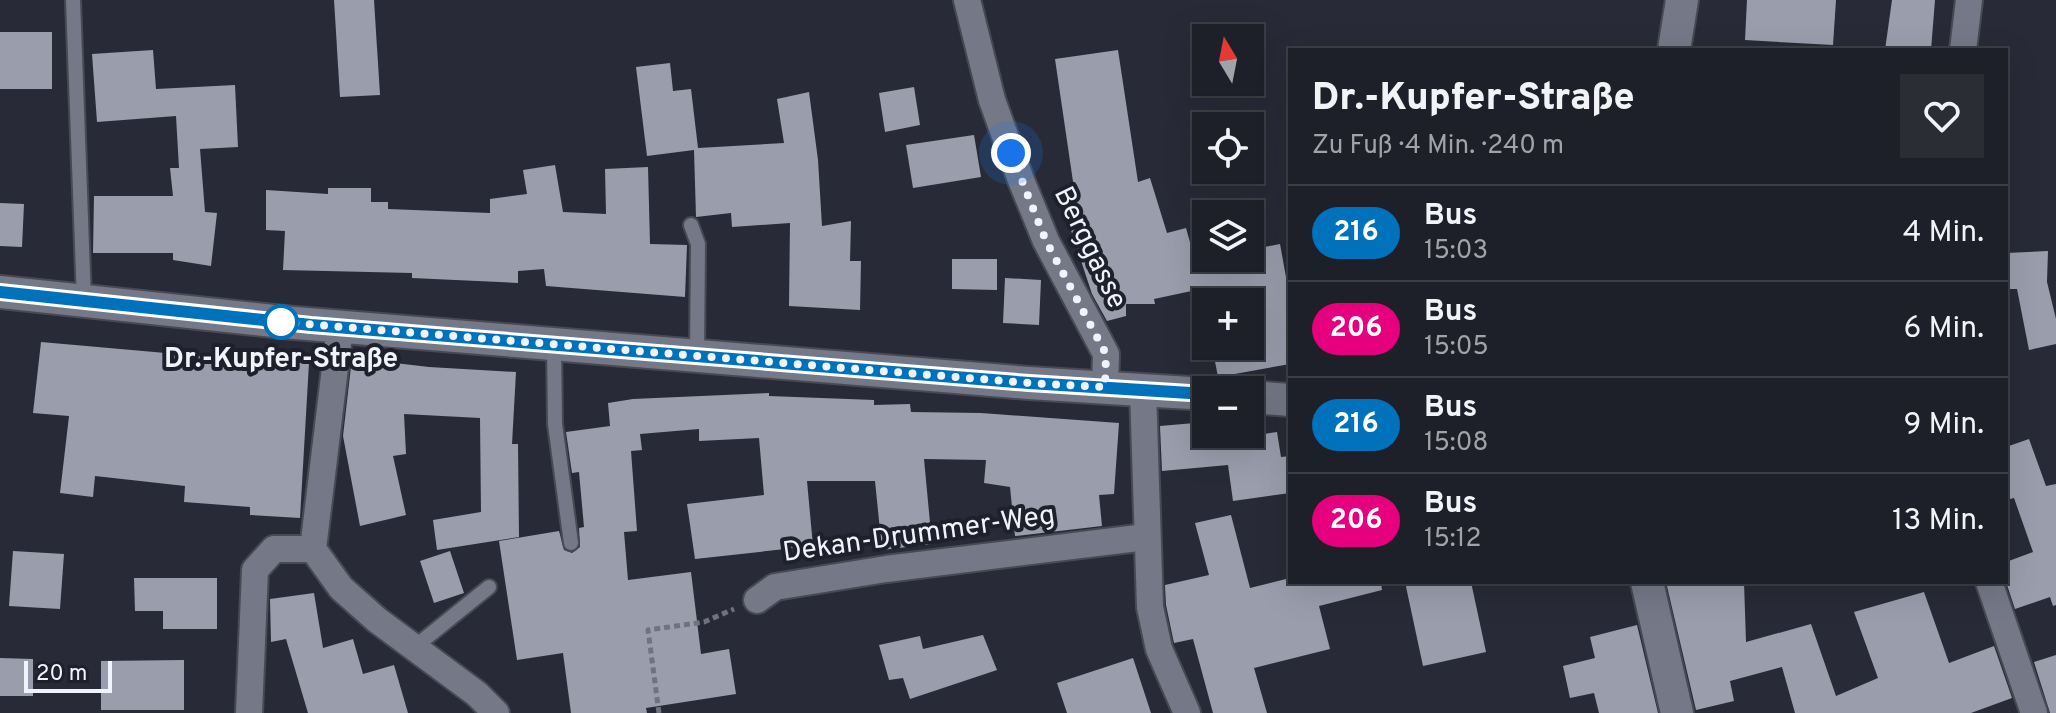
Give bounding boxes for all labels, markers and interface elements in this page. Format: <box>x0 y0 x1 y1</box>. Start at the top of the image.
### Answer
north arrow <box>1192 24 1264 96</box>
map controls <box>1192 24 1264 448</box>
button: heart <box>1900 74 1984 158</box>
text: Dr.-Kupfer-Straße <box>1312 75 1635 124</box>
button: locate <box>1192 112 1264 184</box>
text: Zu Fuß · 4 Min. · 240 m <box>1312 130 1564 163</box>
your location <box>991 133 1031 173</box>
street label: Berggasse <box>1044 181 1134 315</box>
text: Bus <box>1424 198 1477 235</box>
button: layers <box>1192 200 1264 272</box>
text: 216 <box>1333 215 1379 251</box>
text: 4 Min. <box>1903 215 1984 252</box>
text: 15:03 <box>1424 235 1488 268</box>
button: + <box>1192 288 1264 360</box>
text: Bus <box>1424 294 1477 331</box>
marker: Dr.-Kupfer-Straße <box>264 305 298 339</box>
text: 206 <box>1330 311 1382 347</box>
text: 6 Min. <box>1903 311 1984 348</box>
text: 15:05 <box>1424 331 1489 364</box>
place label: Dr.-Kupfer-Straße <box>164 342 398 378</box>
button: − <box>1192 376 1264 448</box>
text: Bus <box>1424 390 1477 427</box>
text: 216 <box>1333 407 1379 443</box>
text: 9 Min. <box>1903 407 1984 444</box>
text: 15:08 <box>1424 427 1488 460</box>
text: Bus <box>1424 486 1477 523</box>
street label: Dekan-Drummer-Weg <box>781 498 1057 572</box>
text: 206 <box>1330 503 1382 539</box>
text: 13 Min. <box>1892 503 1984 540</box>
text: 15:12 <box>1424 523 1481 556</box>
scale bar <box>24 657 112 693</box>
text: 20 m <box>36 661 87 688</box>

